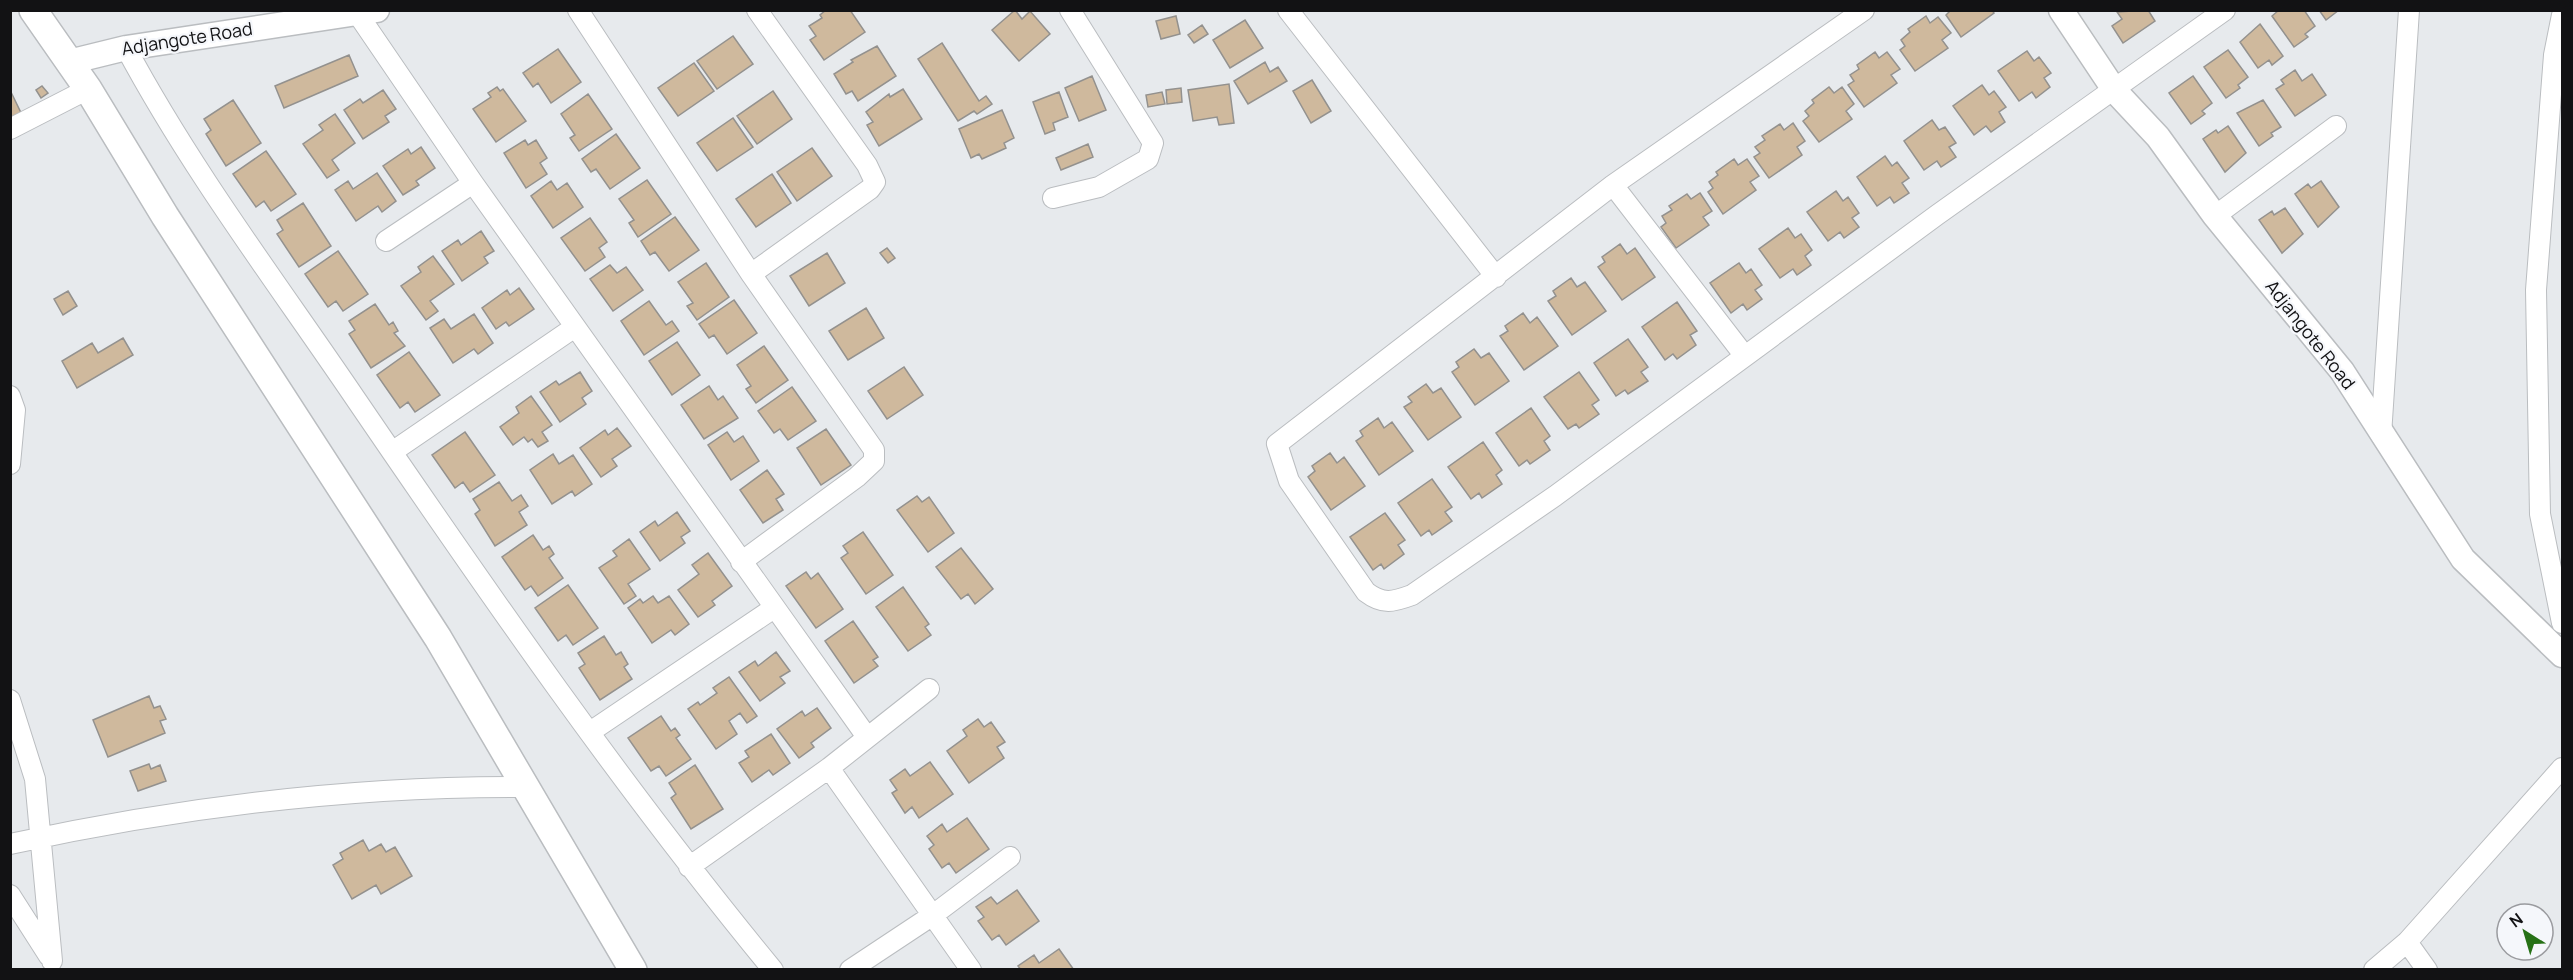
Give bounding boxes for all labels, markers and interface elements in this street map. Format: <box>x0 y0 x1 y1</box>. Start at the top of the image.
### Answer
street label: Adjangote Road <box>120 16 254 60</box>
street label: Adjangote Road <box>2261 275 2361 394</box>
north arrow <box>2495 902 2555 962</box>
text: N <box>2505 908 2527 932</box>

